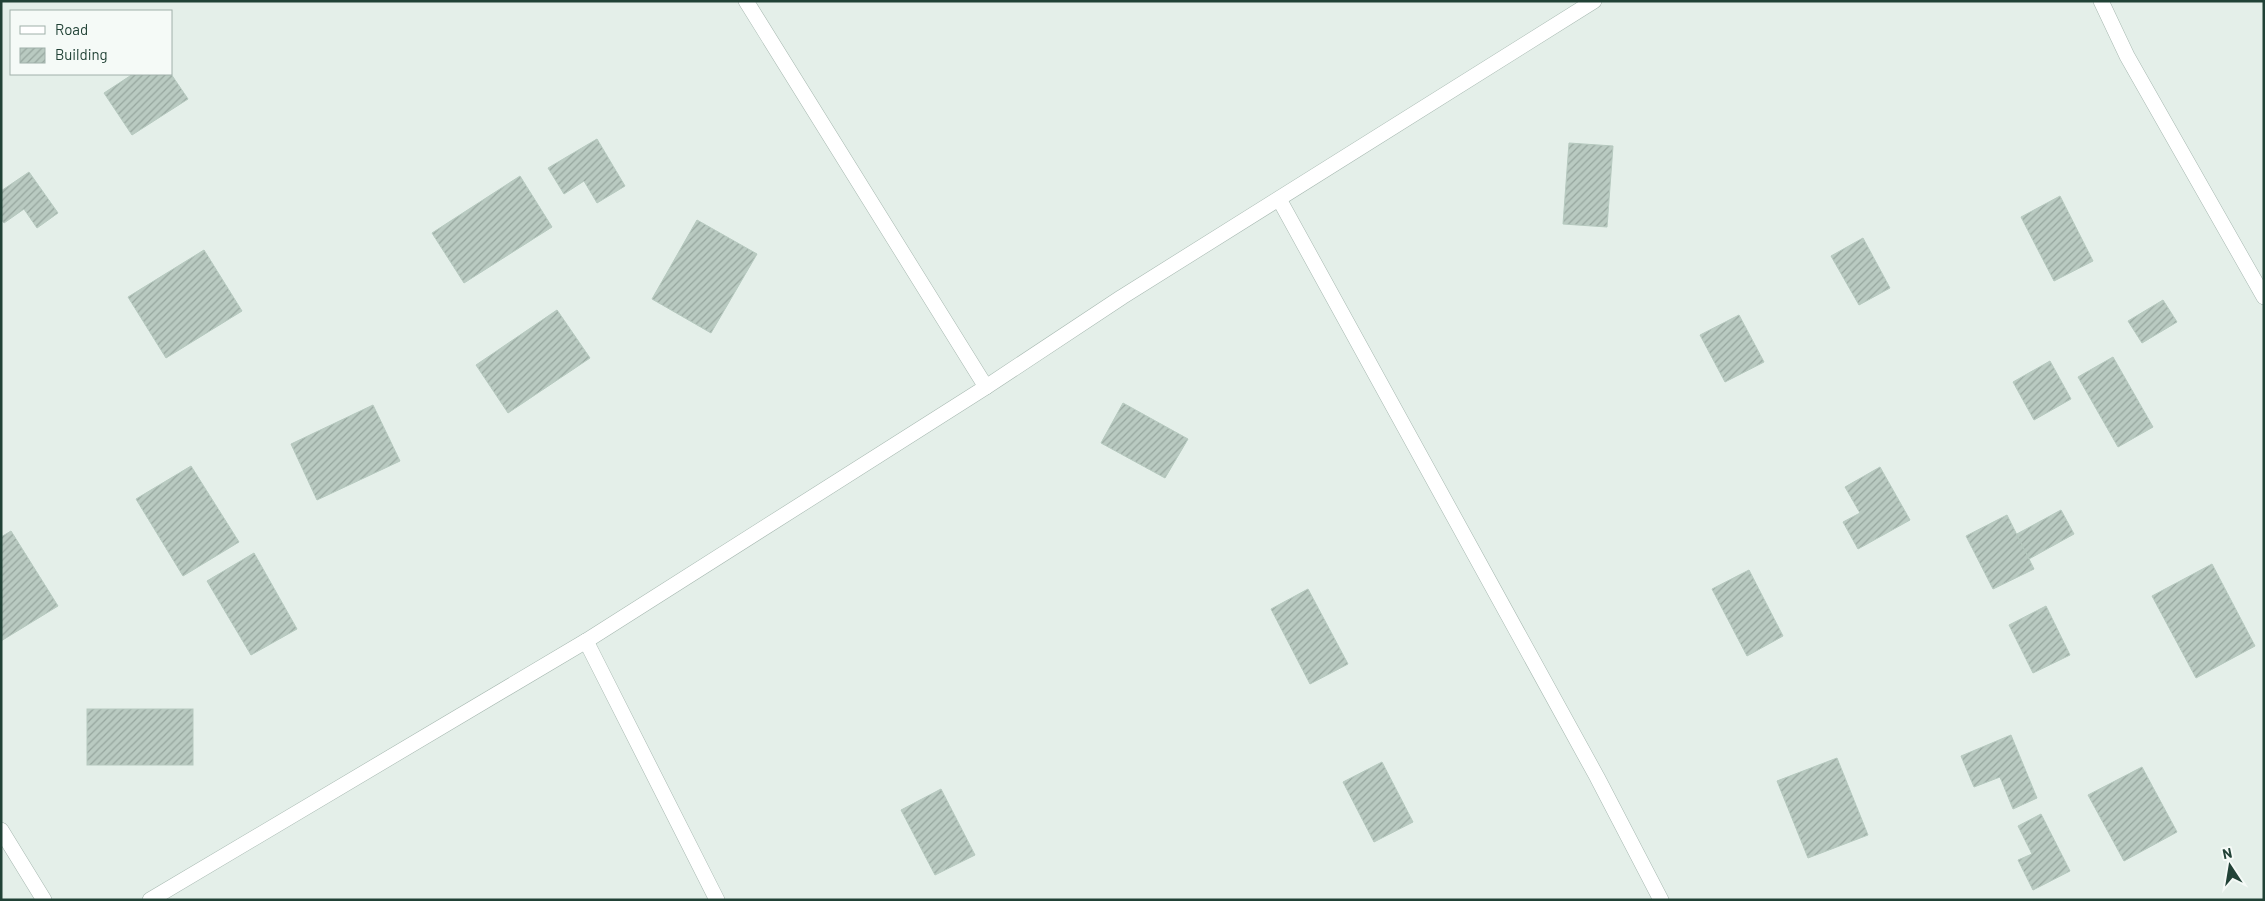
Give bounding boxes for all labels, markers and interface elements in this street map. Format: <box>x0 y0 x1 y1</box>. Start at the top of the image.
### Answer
legend <box>10 10 172 75</box>
text: Road <box>55 20 88 38</box>
text: Building <box>55 45 108 63</box>
north arrow <box>2205 841 2255 891</box>
text: N <box>2221 844 2234 862</box>

